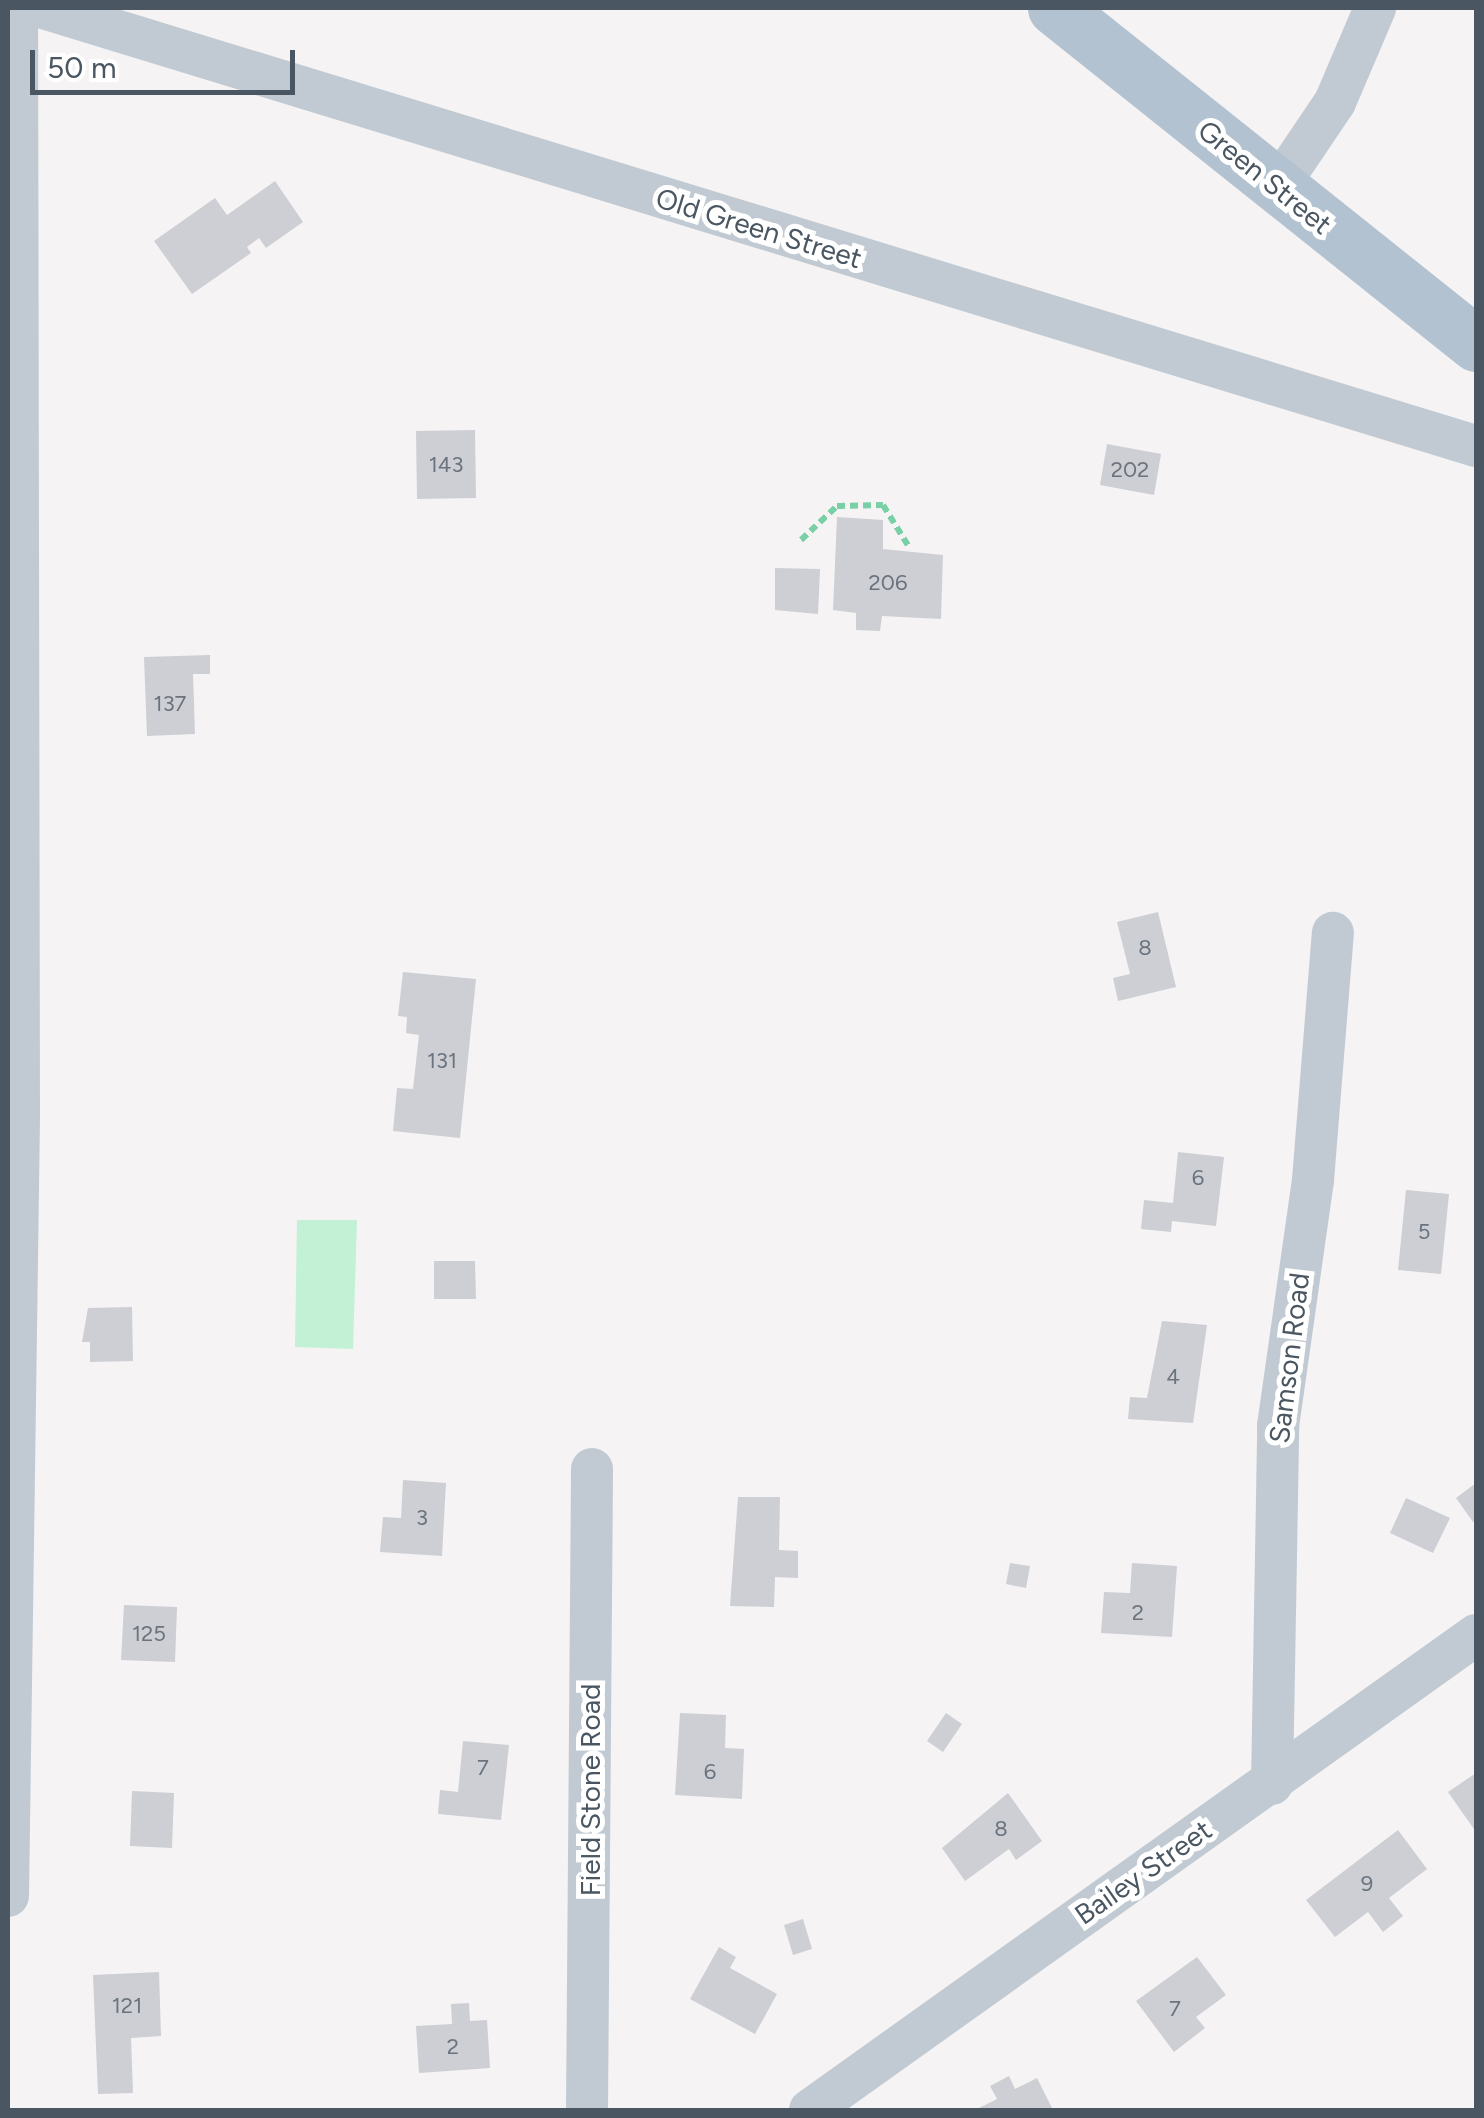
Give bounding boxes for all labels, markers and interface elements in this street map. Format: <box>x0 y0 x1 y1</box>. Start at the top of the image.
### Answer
scale bar <box>35 30 300 92</box>
text: 50 m <box>47 49 116 86</box>
street label: Green Street <box>1191 113 1339 241</box>
street label: Old Green Street <box>652 181 866 275</box>
house number: 143 <box>429 452 463 478</box>
house number: 202 <box>1111 457 1149 483</box>
house number: 206 <box>869 570 907 596</box>
house number: 137 <box>154 691 186 717</box>
house number: 8 <box>1138 935 1152 961</box>
house number: 131 <box>427 1048 457 1074</box>
house number: 6 <box>1192 1165 1204 1191</box>
house number: 5 <box>1418 1219 1430 1245</box>
street label: Samson Road <box>1262 1271 1316 1445</box>
house number: 4 <box>1166 1364 1180 1390</box>
house number: 3 <box>416 1505 428 1531</box>
house number: 2 <box>1132 1600 1144 1626</box>
house number: 125 <box>132 1621 166 1647</box>
street label: Field Stone Road <box>573 1684 607 1896</box>
house number: 7 <box>477 1755 489 1781</box>
house number: 6 <box>704 1759 716 1785</box>
street label: Bailey Street <box>1068 1813 1218 1931</box>
house number: 8 <box>994 1816 1008 1842</box>
house number: 9 <box>1361 1871 1373 1897</box>
house number: 121 <box>112 1993 142 2019</box>
house number: 7 <box>1169 1996 1181 2022</box>
house number: 2 <box>447 2034 459 2060</box>

